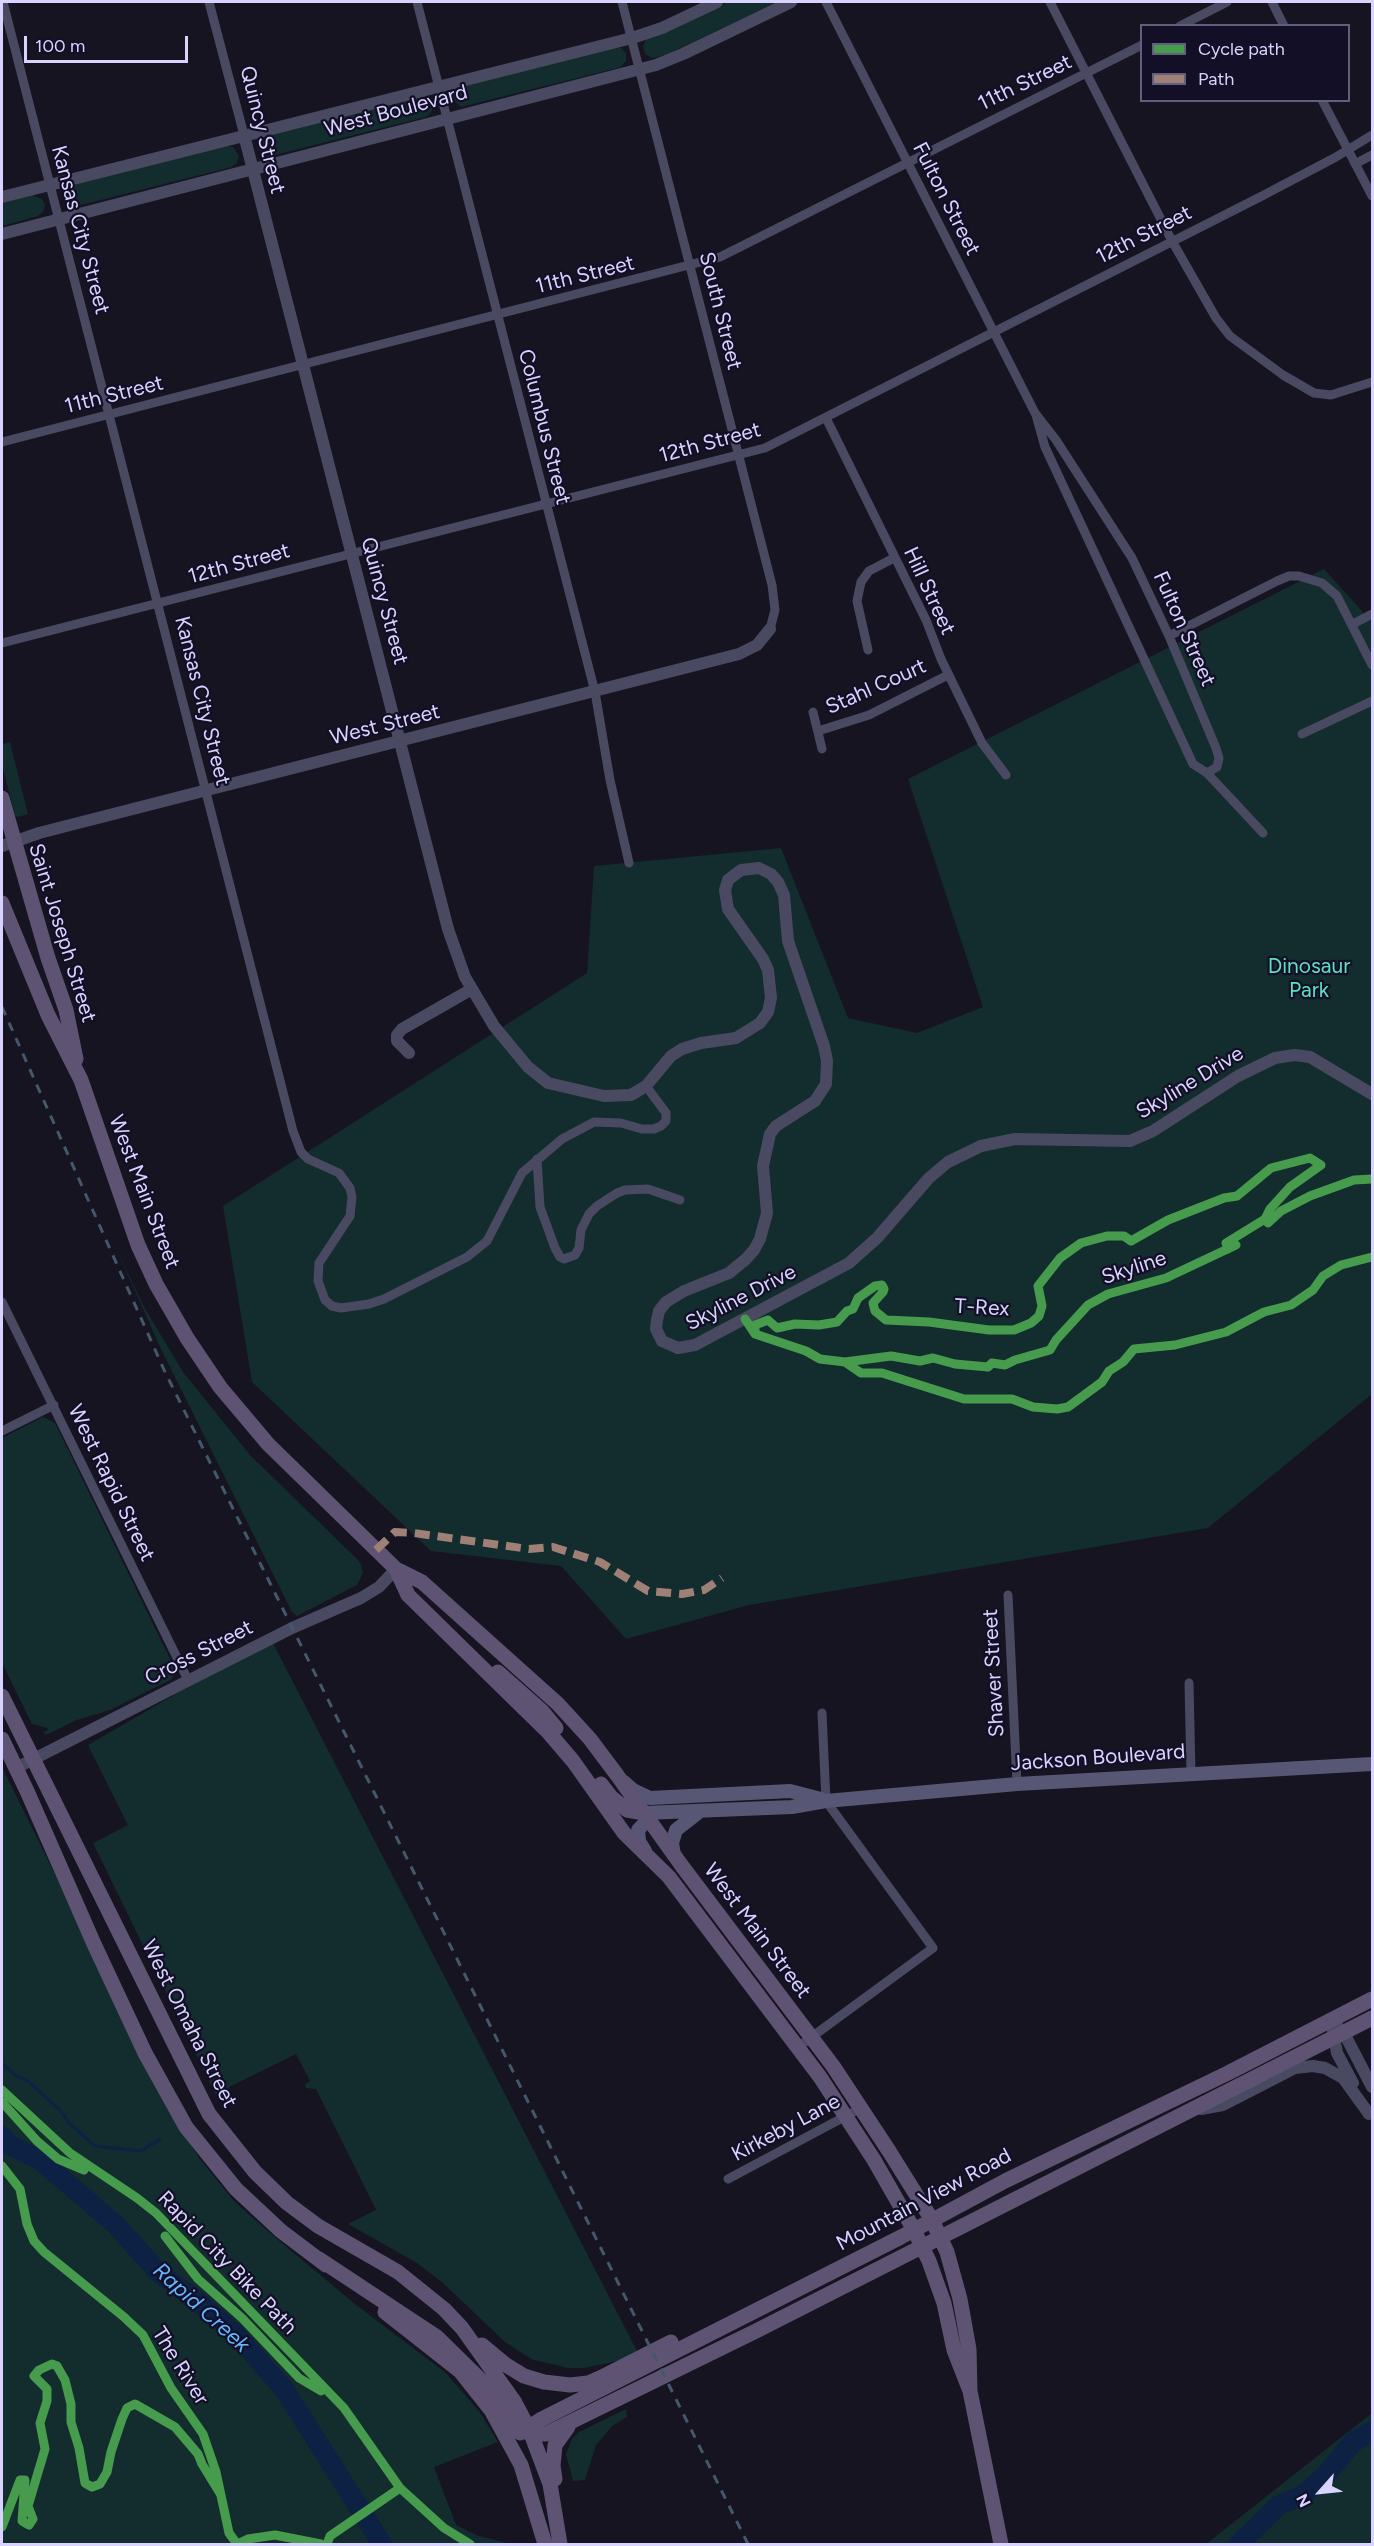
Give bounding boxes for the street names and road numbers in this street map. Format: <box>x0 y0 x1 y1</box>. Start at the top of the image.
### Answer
street label: 11th Street <box>974 50 1076 116</box>
street label: Quincy Street <box>234 63 290 197</box>
street label: West Boulevard <box>322 80 470 142</box>
street label: Fulton Street <box>907 138 985 260</box>
street label: Kansas City Street <box>45 143 115 317</box>
street label: 12th Street <box>1092 200 1196 270</box>
street label: South Street <box>693 250 747 372</box>
street label: 11th Street <box>533 251 637 299</box>
street label: Columbus Street <box>513 347 575 507</box>
street label: 11th Street <box>62 371 166 419</box>
street label: 12th Street <box>656 417 764 469</box>
street label: Quincy Street <box>355 535 413 667</box>
street label: 12th Street <box>185 538 293 590</box>
street label: Hill Street <box>898 543 960 639</box>
street label: Fulton Street <box>1147 568 1221 690</box>
street label: Kansas City Street <box>169 614 235 788</box>
street label: Stahl Court <box>822 654 930 720</box>
street label: West Street <box>327 699 443 751</box>
street label: Saint Joseph Street <box>23 841 101 1025</box>
street label: Skyline Drive <box>1132 1041 1248 1125</box>
street label: West Main Street <box>103 1112 185 1272</box>
street label: Skyline <box>1098 1246 1170 1290</box>
street label: Skyline Drive <box>682 1259 800 1337</box>
street label: T-Rex <box>954 1294 1010 1322</box>
street label: West Rapid Street <box>62 1401 160 1565</box>
street label: Shaver Street <box>978 1608 1010 1738</box>
street label: Cross Street <box>141 1615 257 1691</box>
street label: Jackson Boulevard <box>1010 1739 1186 1777</box>
street label: West Main Street <box>698 1858 816 2004</box>
street label: West Omaha Street <box>136 1936 242 2112</box>
street label: Kirkeby Lane <box>727 2089 845 2167</box>
street label: Mountain View Road <box>832 2143 1016 2257</box>
street label: Rapid City Bike Path <box>152 2186 302 2340</box>
street label: The River <box>146 2322 214 2410</box>

